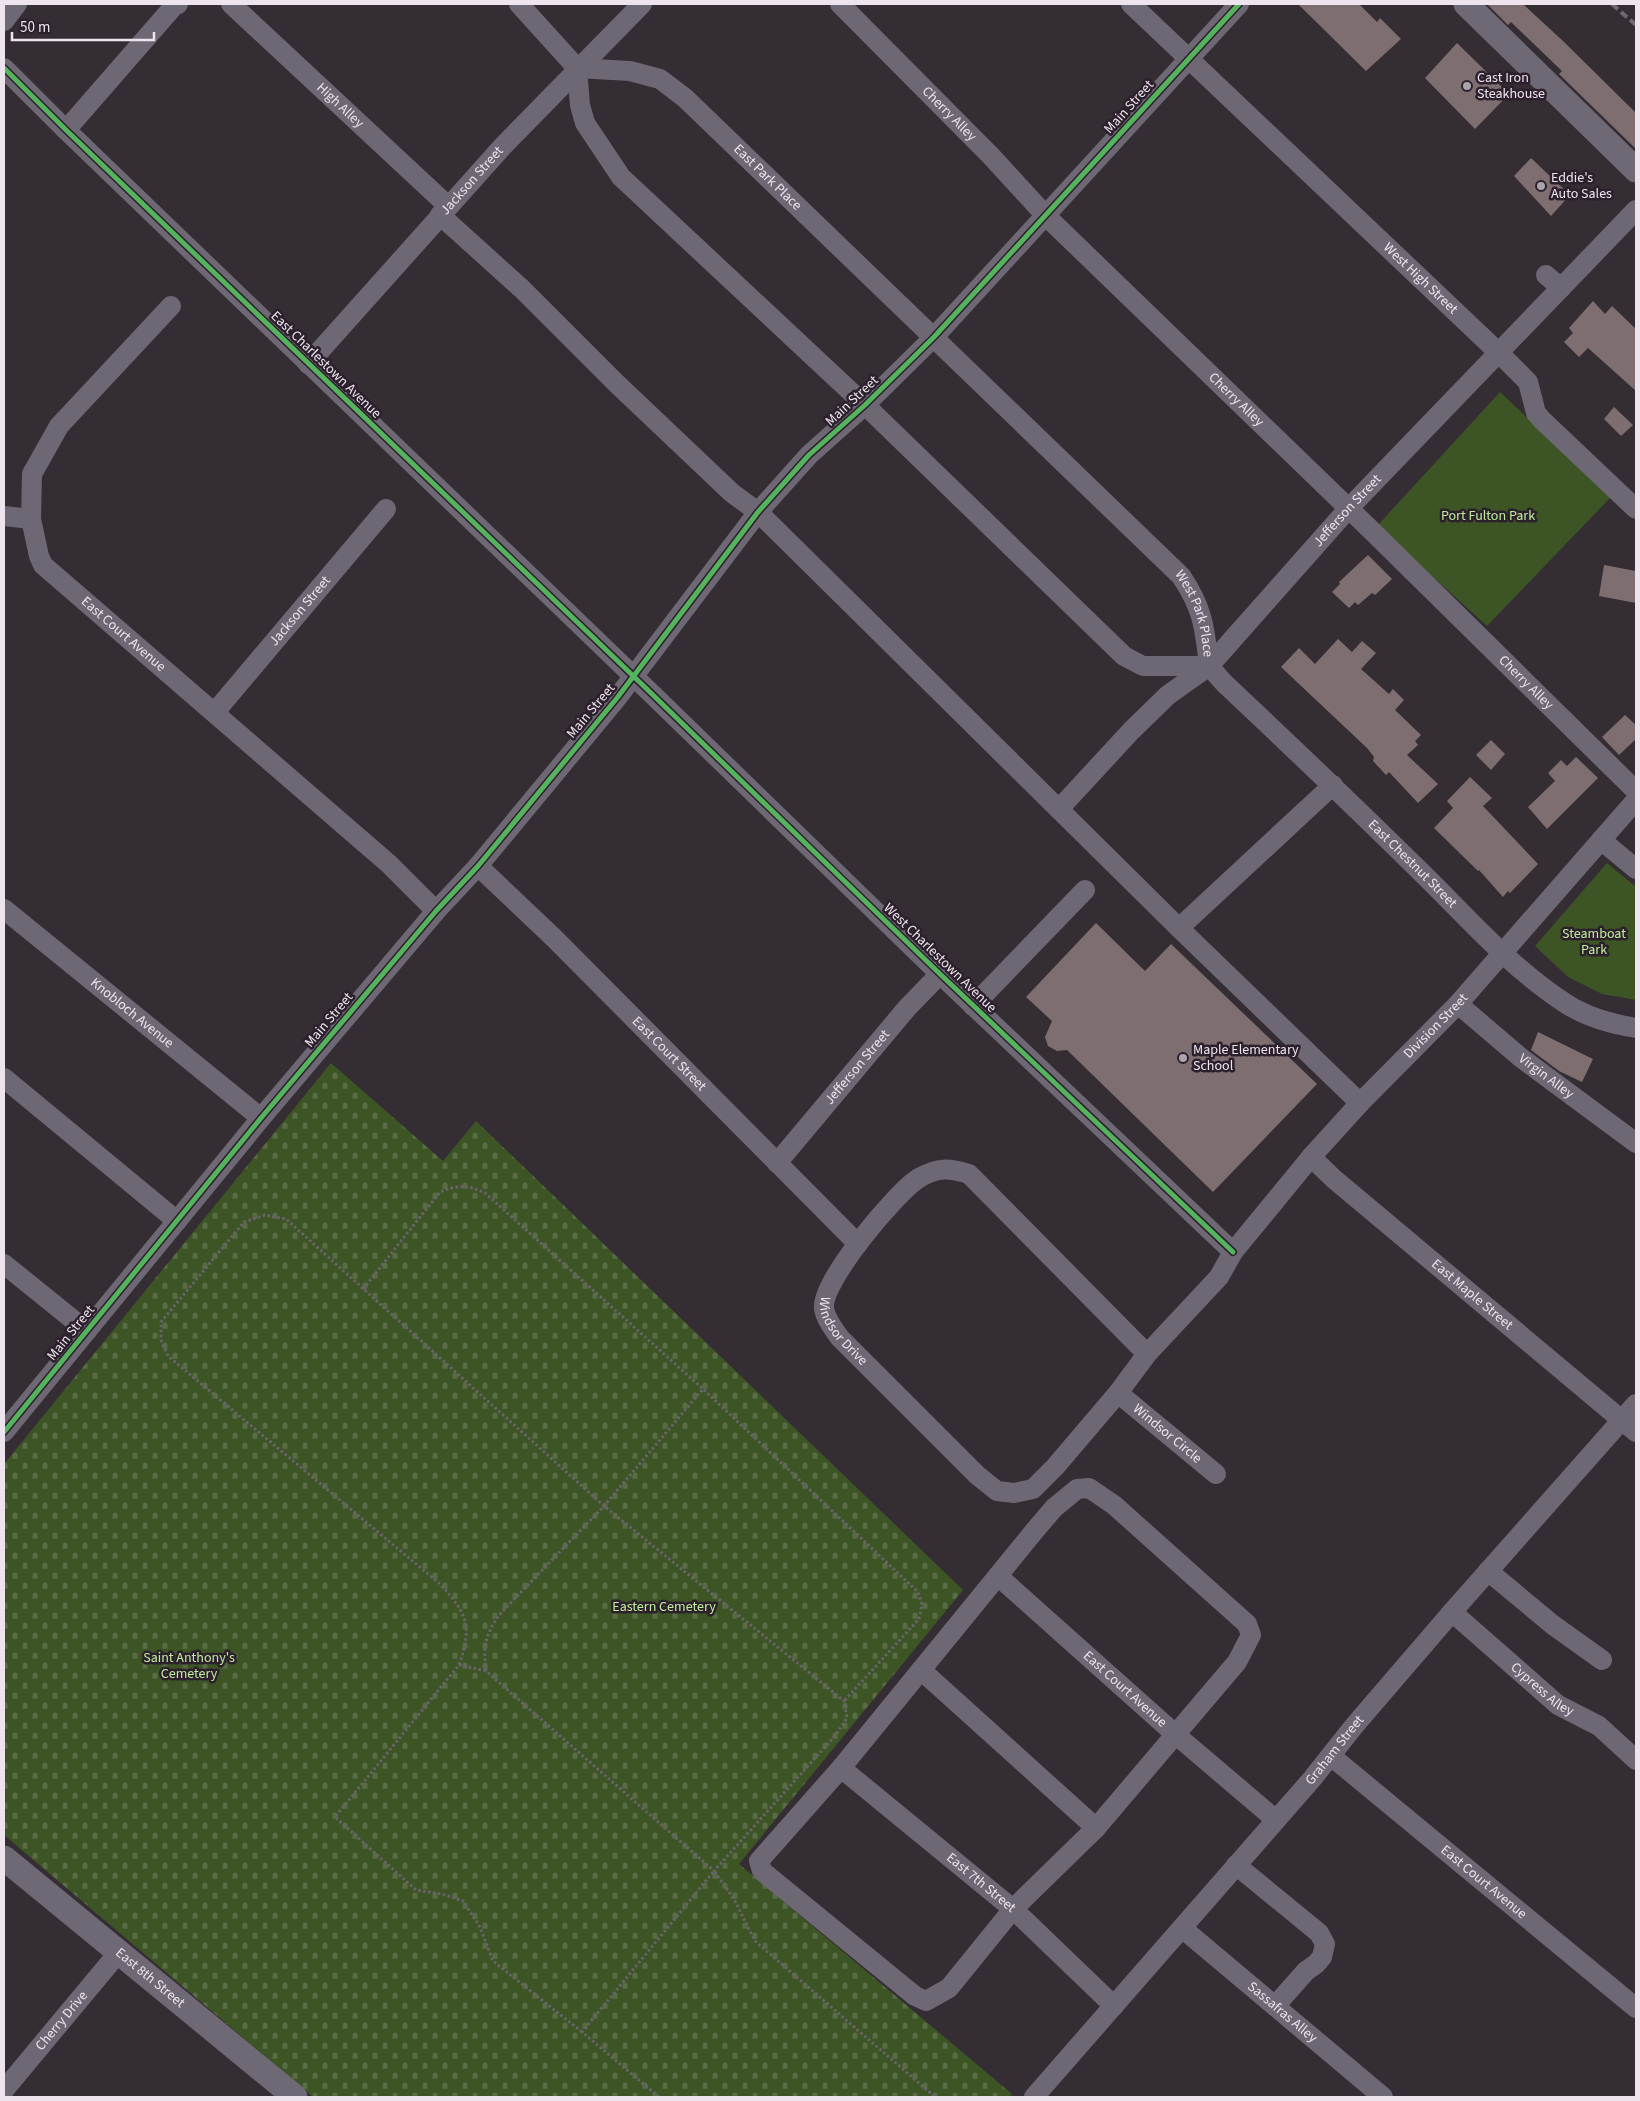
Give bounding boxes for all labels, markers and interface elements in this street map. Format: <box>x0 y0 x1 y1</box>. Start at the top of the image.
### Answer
scale bar <box>12 10 155 42</box>
text: 50 m <box>20 17 50 38</box>
place label: Cast Iron Steakhouse <box>1477 68 1545 104</box>
street label: Main Street <box>1099 76 1159 138</box>
street label: High Alley <box>312 78 369 133</box>
marker: Cast Iron Steakhouse <box>1461 80 1473 92</box>
street label: Cherry Alley <box>917 82 981 146</box>
street label: East Park Place <box>729 140 806 215</box>
street label: Jackson Street <box>436 142 508 219</box>
place label: Eddie's Auto Sales <box>1551 168 1612 204</box>
marker: Eddie's Auto Sales <box>1535 180 1547 192</box>
street label: West High Street <box>1379 238 1463 319</box>
street label: East Charlestown Avenue <box>266 307 386 423</box>
street label: Cherry Alley <box>1204 368 1269 432</box>
street label: Main Street <box>821 371 883 431</box>
street label: Jefferson Street <box>1309 470 1386 551</box>
park label: Port Fulton Park <box>1441 506 1535 526</box>
street label: West Park Place <box>1170 566 1218 658</box>
street label: Jackson Street <box>265 571 336 650</box>
street label: East Court Avenue <box>76 592 170 677</box>
street label: Cherry Alley <box>1494 651 1558 715</box>
street label: Main Street <box>562 679 620 743</box>
street label: East Chestnut Street <box>1363 815 1462 913</box>
street label: West Charlestown Avenue <box>879 899 1001 1017</box>
park label: Steamboat Park <box>1562 924 1626 960</box>
street label: Knobloch Avenue <box>86 973 178 1053</box>
street label: Main Street <box>300 988 358 1052</box>
street label: Division Street <box>1399 989 1473 1063</box>
street label: East Court Street <box>627 1012 711 1096</box>
street label: Jefferson Street <box>820 1025 895 1109</box>
place label: Maple Elementary School <box>1193 1040 1299 1076</box>
street label: Virgin Alley <box>1514 1049 1578 1104</box>
marker: Maple Elementary School <box>1177 1052 1189 1064</box>
street label: East Maple Street <box>1427 1255 1517 1335</box>
street label: Windsor Drive <box>814 1295 872 1370</box>
street label: Main Street <box>42 1301 100 1365</box>
street label: Windsor Circle <box>1129 1399 1206 1468</box>
park label: Eastern Cemetery <box>612 1597 716 1617</box>
street label: East Court Avenue <box>1078 1646 1171 1732</box>
park label: Saint Anthony's Cemetery <box>143 1648 235 1684</box>
street label: Cypress Alley <box>1506 1658 1578 1722</box>
street label: Graham Street <box>1301 1711 1369 1790</box>
street label: East Court Avenue <box>1436 1841 1531 1924</box>
street label: East 7th Street <box>942 1848 1020 1918</box>
street label: East 8th Street <box>111 1943 189 2013</box>
street label: Sassafras Alley <box>1243 1977 1322 2048</box>
street label: Cherry Drive <box>31 1987 93 2055</box>

